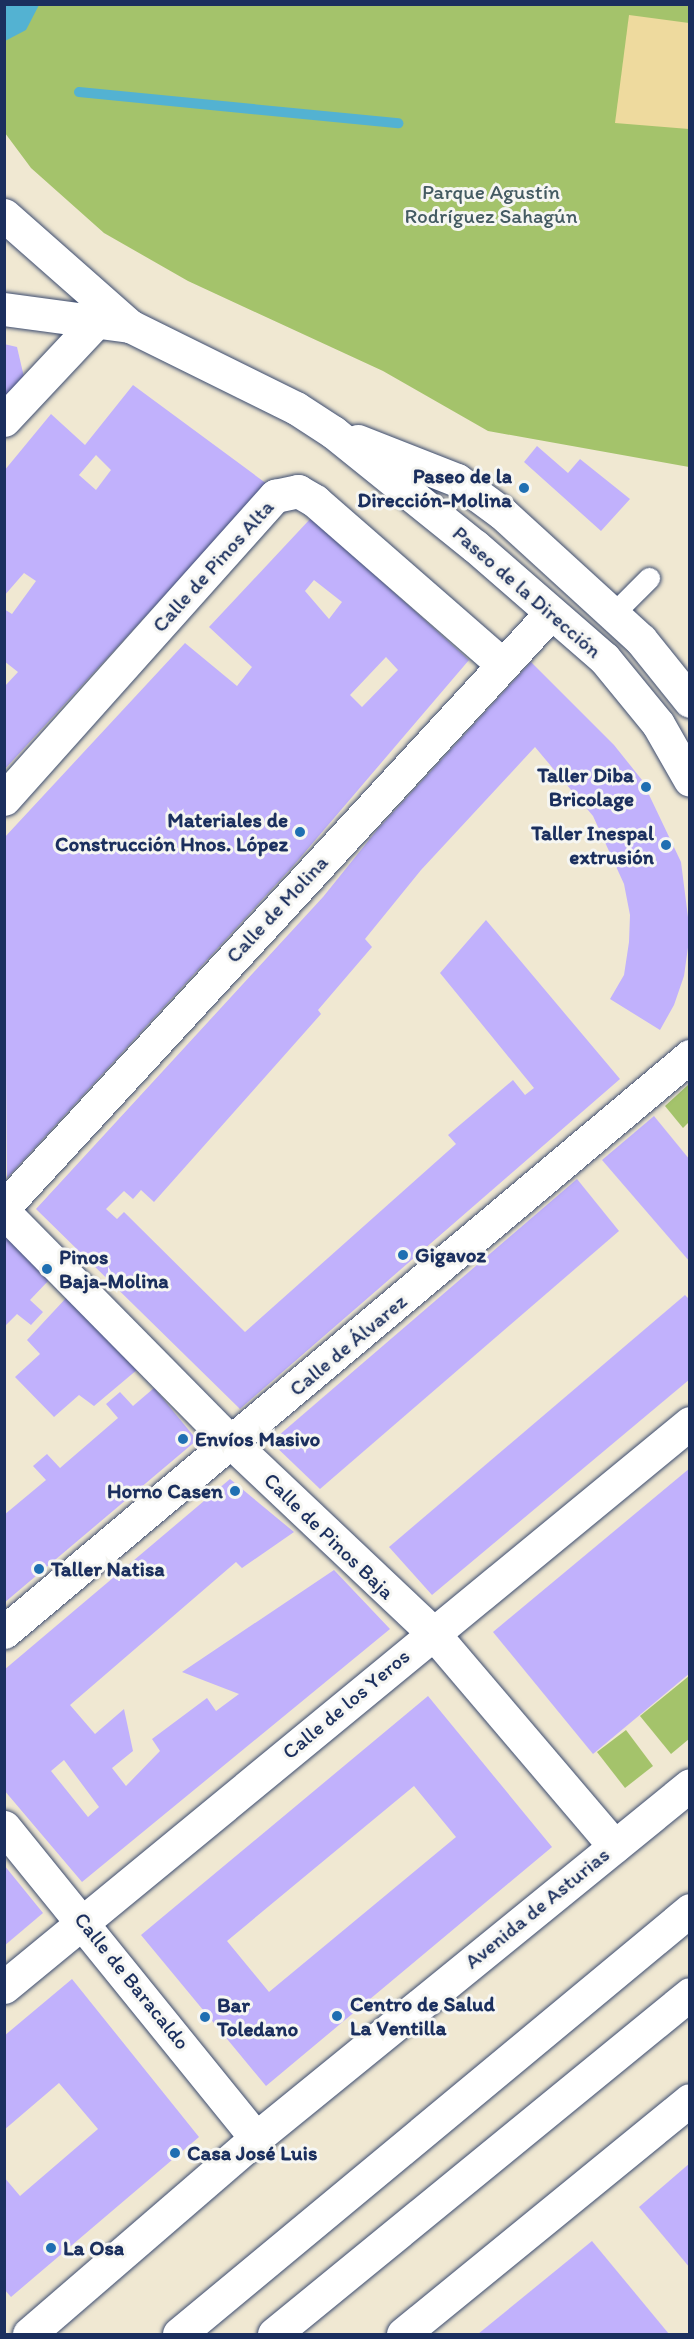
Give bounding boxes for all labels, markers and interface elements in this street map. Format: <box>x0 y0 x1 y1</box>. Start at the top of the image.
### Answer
park label: Parque Agustín Rodríguez Sahagún <box>404 179 578 229</box>
place label: Paseo de la Dirección-Molina <box>357 463 512 513</box>
marker: Paseo de la Dirección-Molina <box>517 481 531 495</box>
street label: Calle de Pinos Alta <box>147 495 279 637</box>
street label: Paseo de la Dirección <box>447 520 607 664</box>
place label: Taller Diba Bricolage <box>538 762 634 812</box>
marker: Taller Diba Bricolage <box>639 780 653 794</box>
place label: Materiales de Construcción Hnos. López <box>54 807 288 857</box>
place label: Taller Inespal extrusión <box>532 820 654 870</box>
marker: Materiales de Construcción Hnos. López <box>293 825 307 839</box>
marker: Taller Inespal extrusión <box>659 838 673 852</box>
street label: Calle de Molina <box>221 850 333 968</box>
place label: Gigavoz <box>415 1242 486 1268</box>
place label: Pinos Baja-Molina <box>59 1244 169 1294</box>
marker: Gigavoz <box>396 1248 410 1262</box>
marker: Pinos Baja-Molina <box>40 1262 54 1276</box>
street label: Calle de Álvarez <box>284 1289 412 1401</box>
place label: Envíos Masivo <box>195 1426 321 1452</box>
marker: Envíos Masivo <box>176 1432 190 1446</box>
street label: Calle de Pinos Baja <box>259 1467 399 1605</box>
place label: Horno Casen <box>108 1478 223 1504</box>
marker: Horno Casen <box>228 1484 242 1498</box>
place label: Taller Natisa <box>51 1556 165 1582</box>
marker: Taller Natisa <box>32 1562 46 1576</box>
street label: Calle de los Yeros <box>277 1643 415 1765</box>
street label: Avenida de Asturias <box>460 1842 614 1974</box>
street label: Calle de Baracaldo <box>69 1907 195 2055</box>
place label: Centro de Salud La Ventilla <box>350 1991 495 2041</box>
place label: Bar Toledano <box>217 1992 298 2042</box>
marker: Centro de Salud La Ventilla <box>328 2007 346 2025</box>
marker: Bar Toledano <box>198 2010 212 2024</box>
place label: Casa José Luis <box>187 2140 317 2166</box>
marker: Casa José Luis <box>168 2146 182 2160</box>
place label: La Osa <box>63 2235 125 2261</box>
marker: La Osa <box>44 2241 58 2255</box>

